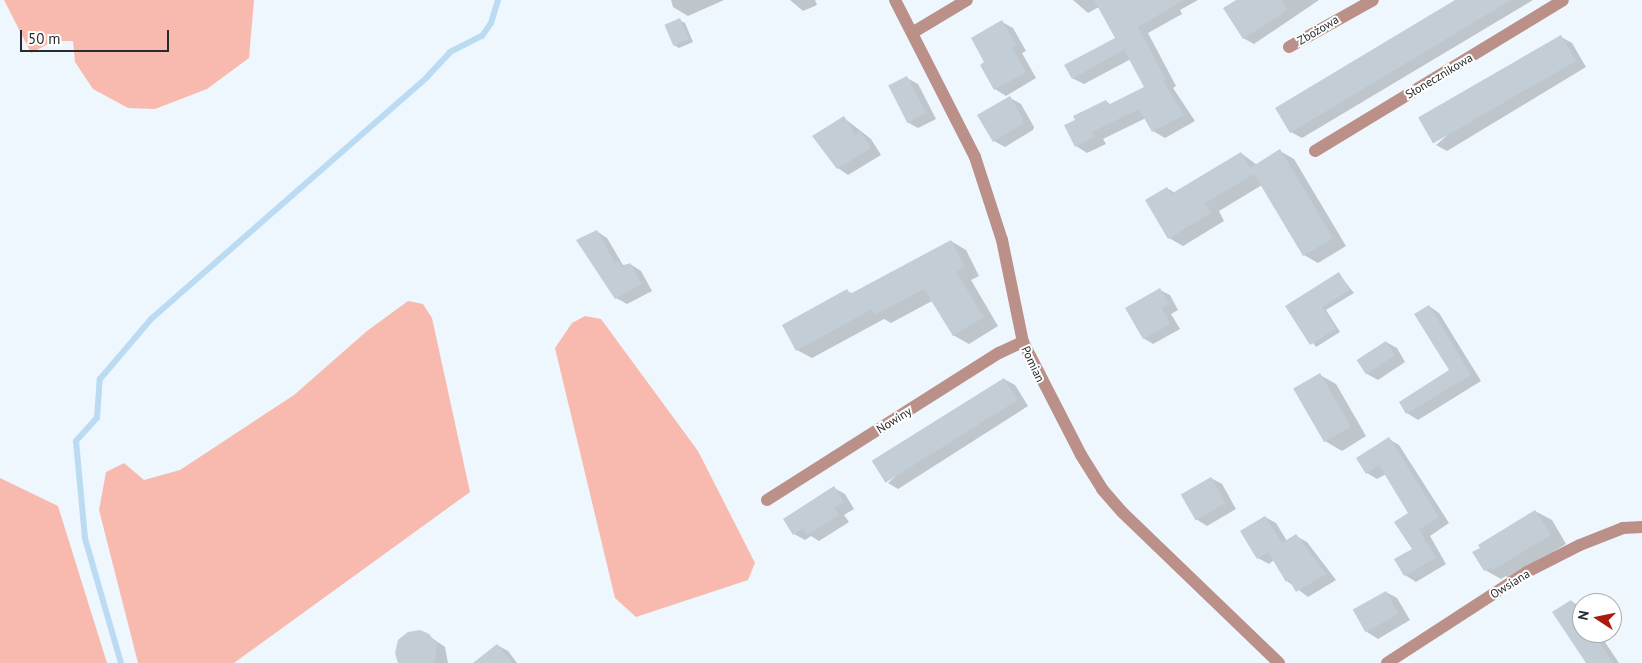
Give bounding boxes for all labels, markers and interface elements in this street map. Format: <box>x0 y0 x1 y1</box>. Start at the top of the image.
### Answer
street label: Zbożowa <box>1295 12 1341 48</box>
scale bar <box>22 20 171 52</box>
text: 50 m <box>28 29 61 48</box>
street label: Słonecznikowa <box>1403 50 1475 102</box>
street label: Pomian <box>1018 344 1048 384</box>
street label: Nowiny <box>874 404 914 436</box>
street label: Owsiana <box>1488 566 1532 602</box>
north arrow <box>1572 593 1622 643</box>
text: N <box>1574 609 1593 622</box>

